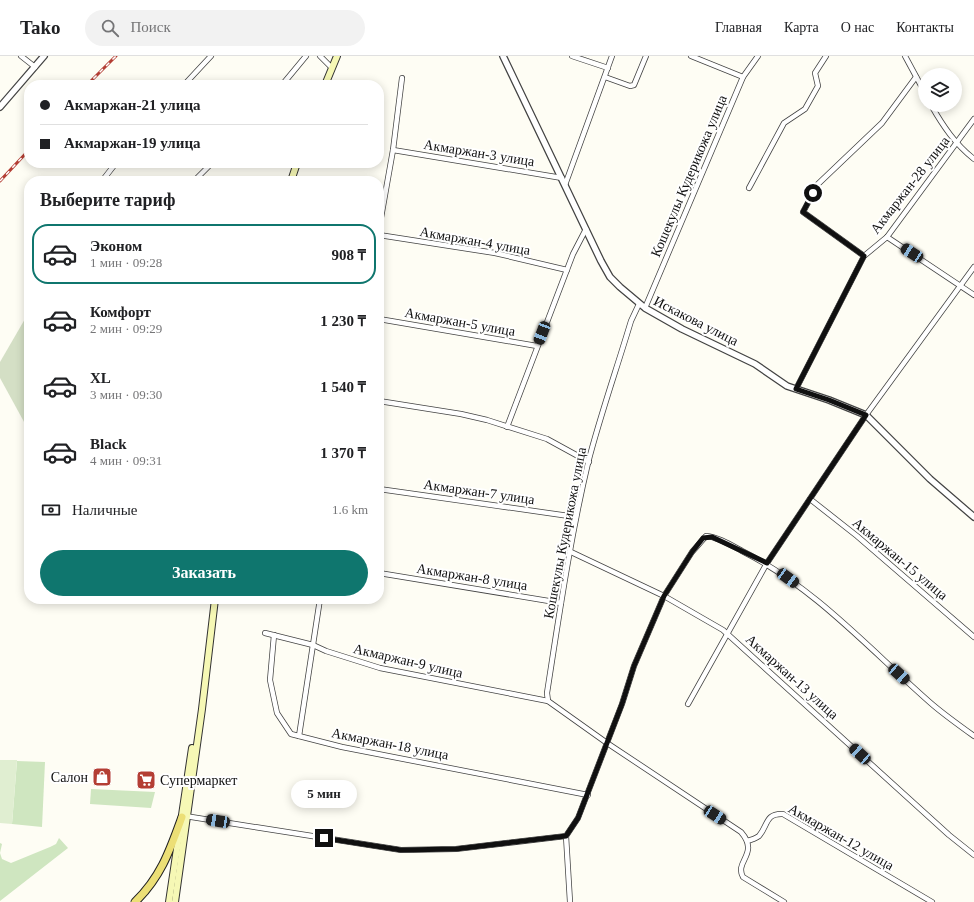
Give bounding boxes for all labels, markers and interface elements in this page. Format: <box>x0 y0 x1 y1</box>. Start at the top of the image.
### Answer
search box <box>85 10 365 46</box>
text: Tako <box>20 17 61 38</box>
icon: search <box>99 17 121 39</box>
text: Поиск <box>131 19 171 35</box>
text: Главная <box>715 20 762 35</box>
text: Карта <box>784 20 819 35</box>
text: О нас <box>841 20 874 35</box>
text: Контакты <box>896 20 954 35</box>
map controls <box>918 68 962 112</box>
button: layers <box>918 68 962 112</box>
street label: Кошекулы Кудерикожа улица <box>648 92 730 259</box>
text: Акмаржан-21 улица <box>64 97 201 113</box>
street label: Акмаржан-28 улица <box>867 133 953 237</box>
text: Акмаржан-19 улица <box>64 135 201 151</box>
street label: Акмаржан-3 улица <box>423 137 536 169</box>
route start <box>804 184 822 202</box>
text: Выберите тариф <box>40 190 175 210</box>
street label: Акмаржан-4 улица <box>419 224 532 258</box>
icon: car <box>42 236 78 272</box>
text: Эконом <box>90 238 142 254</box>
car <box>899 241 925 265</box>
text: 908 ₸ <box>332 247 366 263</box>
text: 1 мин · 09:28 <box>90 255 162 270</box>
street label: Искакова улица <box>651 293 742 349</box>
icon: car <box>42 302 78 338</box>
text: Комфорт <box>90 304 151 320</box>
street label: Акмаржан-5 улица <box>404 305 517 339</box>
text: 1 230 ₸ <box>320 313 366 329</box>
car <box>532 320 552 346</box>
text: 2 мин · 09:29 <box>90 321 162 336</box>
icon: car <box>42 368 78 404</box>
text: XL <box>90 370 111 386</box>
text: 1 540 ₸ <box>320 379 366 395</box>
text: 3 мин · 09:30 <box>90 387 162 402</box>
icon: car <box>42 434 78 470</box>
text: Black <box>90 436 127 452</box>
text: 1 370 ₸ <box>320 445 366 461</box>
street label: Кошекулы Кудерикожа улица <box>541 445 589 620</box>
text: 4 мин · 09:31 <box>90 453 162 468</box>
street label: Акмаржан-7 улица <box>423 477 536 507</box>
icon: cash <box>40 499 62 521</box>
text: Наличные <box>72 502 137 518</box>
text: 1.6 km <box>332 502 368 517</box>
street label: Акмаржан-15 улица <box>850 515 951 603</box>
button: Заказать <box>40 550 368 596</box>
street label: Акмаржан-8 улица <box>416 561 529 593</box>
car <box>775 566 801 590</box>
street label: Акмаржан-13 улица <box>743 632 842 723</box>
street label: Акмаржан-9 улица <box>352 641 465 681</box>
car <box>886 662 912 686</box>
street label: Акмаржан-18 улица <box>330 725 451 763</box>
car <box>847 742 873 766</box>
shop icon: Салон <box>91 766 113 788</box>
supermarket icon: Супермаркет <box>135 769 157 791</box>
place label: Салон <box>51 770 89 785</box>
place label: Супермаркет <box>160 773 237 788</box>
callout: 5 мин <box>291 780 357 808</box>
text: 5 мин <box>307 786 341 801</box>
street label: Акмаржан-12 улица <box>786 801 897 874</box>
car <box>702 803 728 827</box>
car <box>205 813 231 829</box>
route end <box>315 829 333 847</box>

